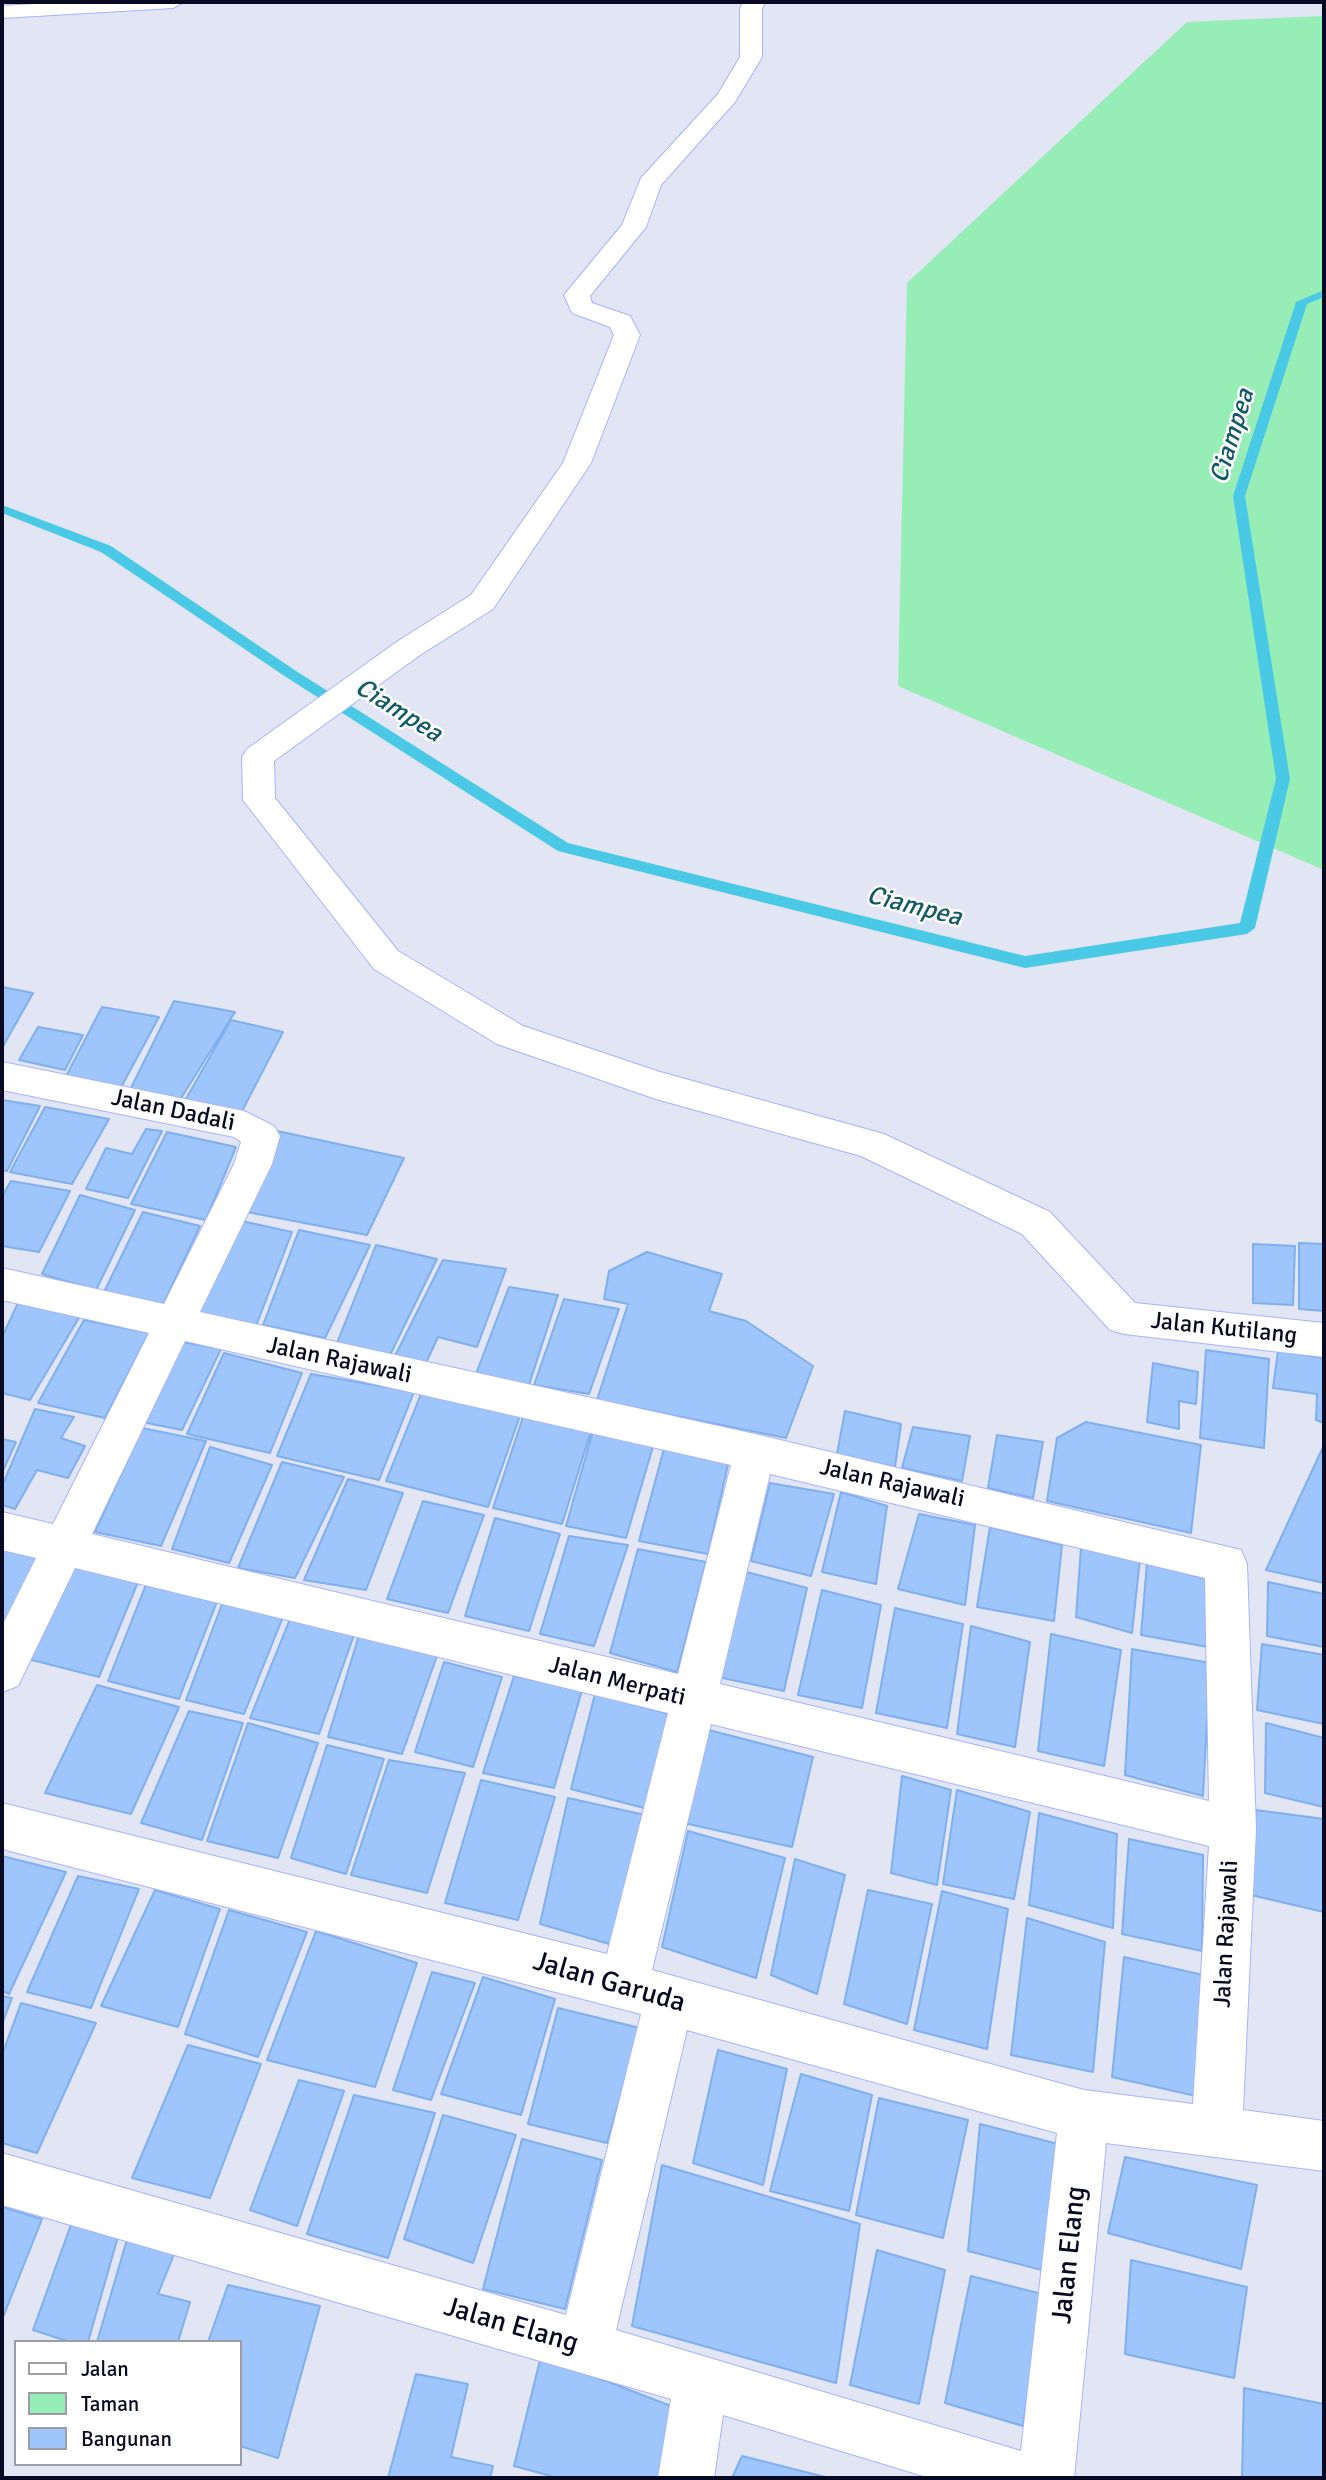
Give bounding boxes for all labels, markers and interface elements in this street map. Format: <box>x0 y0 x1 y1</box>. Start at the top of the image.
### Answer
water label: Ciampea <box>1204 385 1262 487</box>
water label: Ciampea <box>349 672 447 750</box>
water label: Ciampea <box>863 880 965 934</box>
street label: Jalan Dadali <box>109 1084 237 1138</box>
street label: Jalan Kutilang <box>1149 1307 1299 1351</box>
street label: Jalan Rajawali <box>264 1332 414 1390</box>
street label: Jalan Rajawali <box>817 1453 967 1515</box>
street label: Jalan Merpati <box>546 1651 688 1713</box>
street label: Jalan Rajawali <box>1209 1860 1245 2008</box>
street label: Jalan Garuda <box>529 1945 689 2021</box>
street label: Jalan Elang <box>1046 2184 1094 2326</box>
street label: Jalan Elang <box>440 2291 582 2361</box>
legend <box>14 2340 242 2466</box>
text: Jalan <box>81 2356 129 2382</box>
text: Taman <box>81 2391 139 2417</box>
text: Bangunan <box>81 2426 172 2452</box>

